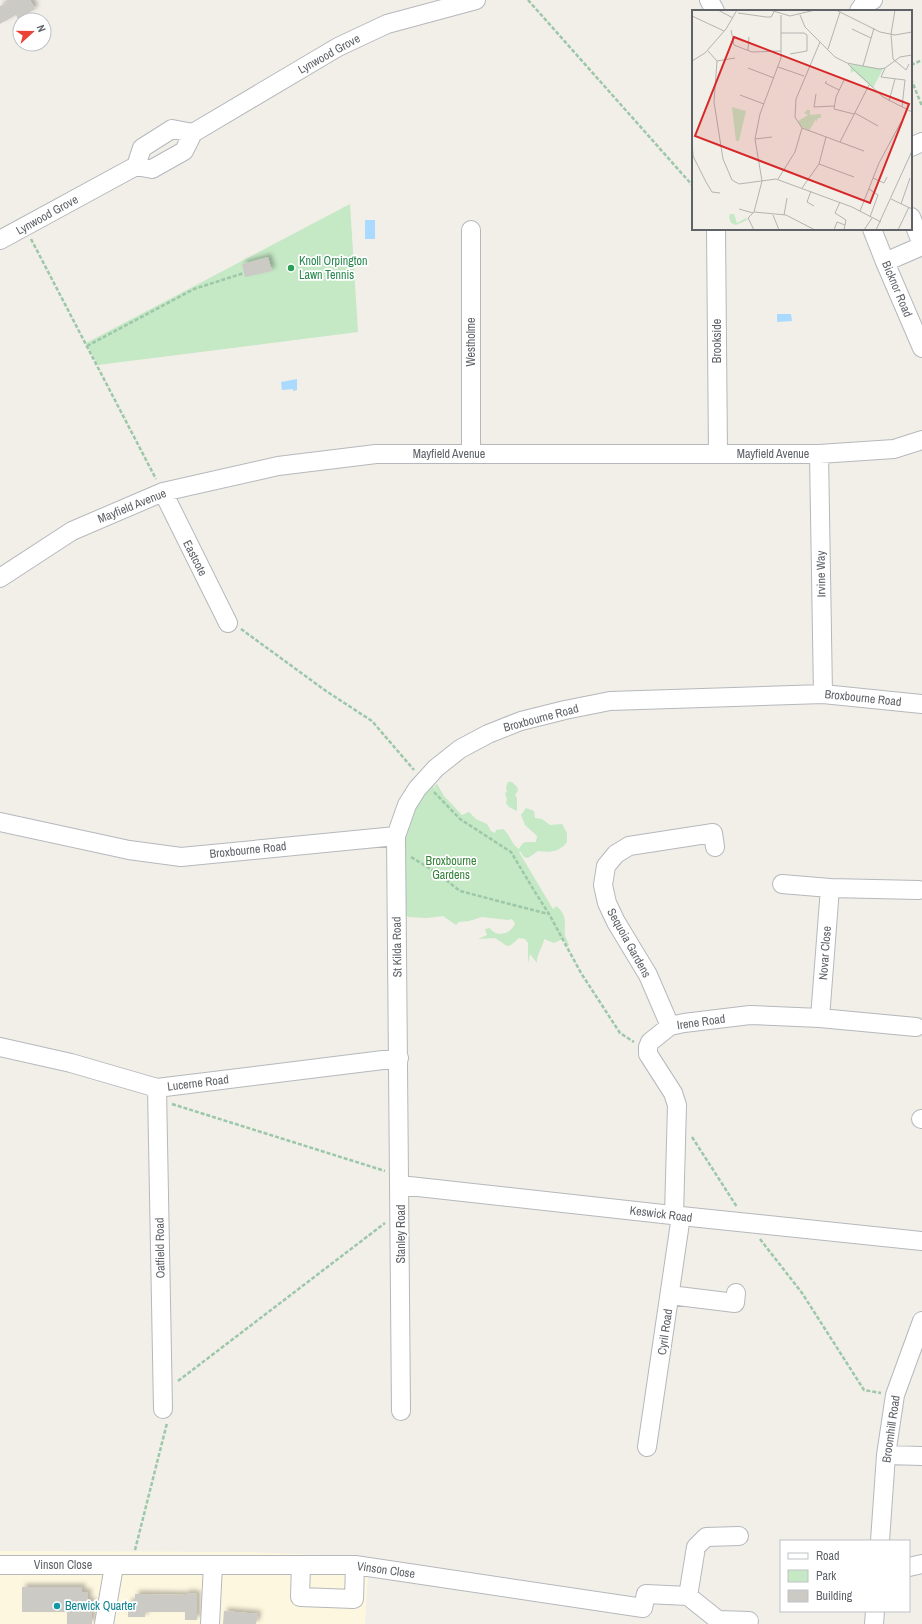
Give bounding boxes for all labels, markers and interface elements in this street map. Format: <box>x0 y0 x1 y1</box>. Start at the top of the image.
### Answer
inset map <box>692 10 912 230</box>
north arrow <box>12 12 52 52</box>
text: N <box>34 23 49 34</box>
street label: Lynwood Grove <box>295 30 363 78</box>
street label: Lynwood Grove <box>13 191 81 239</box>
place label: Knoll Orpington Lawn Tennis <box>299 253 367 283</box>
street label: Bicknor Road <box>878 258 916 320</box>
marker: Knoll Orpington Lawn Tennis <box>286 263 296 273</box>
street label: Westholme <box>463 317 479 367</box>
street label: Brookside <box>709 319 725 363</box>
street label: Mayfield Avenue <box>413 446 485 462</box>
street label: Mayfield Avenue <box>737 446 809 462</box>
street label: Mayfield Avenue <box>95 485 169 527</box>
street label: Eastcote <box>179 537 211 579</box>
street label: Irvine Way <box>813 550 829 597</box>
street label: Broxbourne Road <box>824 686 902 710</box>
street label: Broxbourne Road <box>502 700 580 736</box>
street label: Broxbourne Road <box>209 838 287 862</box>
park label: Broxbourne Gardens <box>426 853 476 883</box>
street label: Sequoia Gardens <box>603 905 655 981</box>
street label: St Kilda Road <box>388 916 406 978</box>
street label: Novar Close <box>815 925 835 981</box>
street label: Irene Road <box>676 1011 726 1033</box>
street label: Lucerne Road <box>166 1071 230 1095</box>
street label: Keswick Road <box>629 1202 693 1226</box>
street label: Stanley Road <box>393 1204 409 1264</box>
street label: Oatfield Road <box>151 1217 169 1279</box>
street label: Cyril Road <box>654 1308 676 1356</box>
street label: Broomhill Road <box>878 1394 904 1464</box>
legend <box>780 1540 910 1612</box>
text: Road <box>816 1548 840 1564</box>
street label: Vinson Close <box>34 1557 92 1573</box>
street label: Vinson Close <box>356 1558 416 1582</box>
text: Park <box>816 1568 836 1584</box>
text: Building <box>816 1588 853 1604</box>
place label: Berwick Quarter <box>65 1598 137 1614</box>
marker: Berwick Quarter <box>52 1601 62 1611</box>

